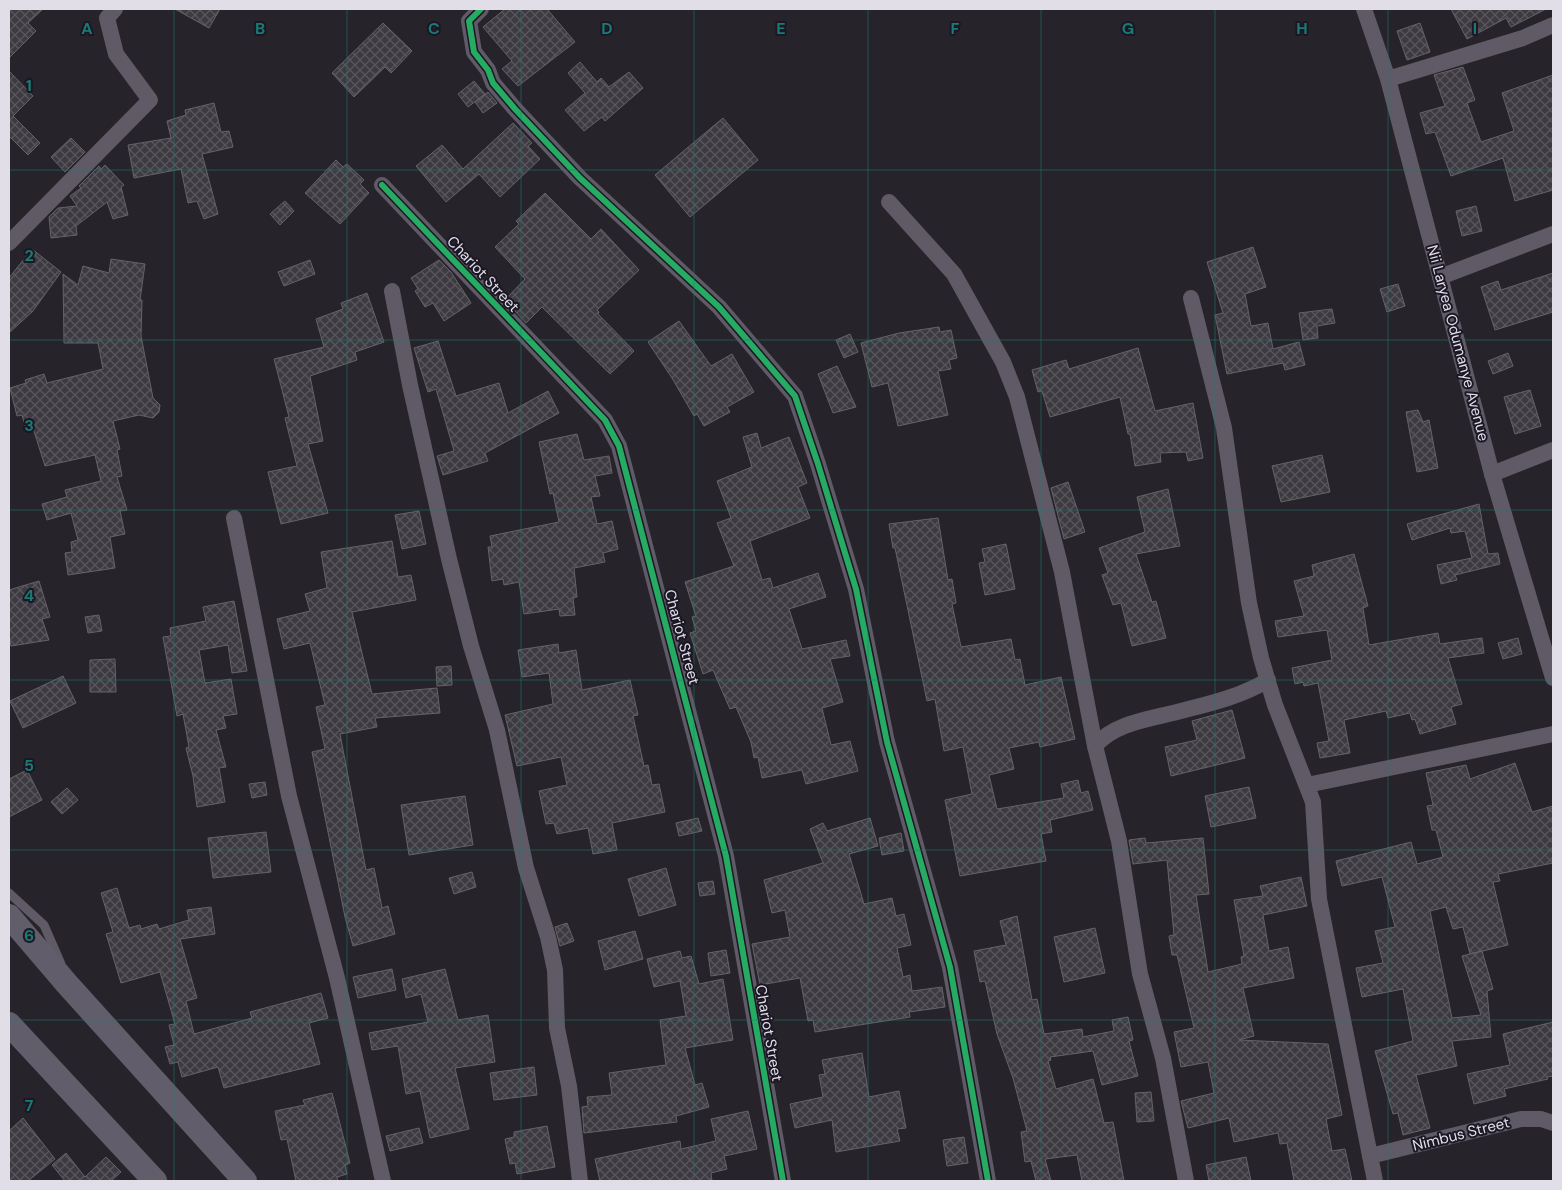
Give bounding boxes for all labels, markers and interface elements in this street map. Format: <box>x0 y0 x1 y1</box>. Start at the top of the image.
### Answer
text: A <box>81 18 93 39</box>
text: B <box>255 18 265 39</box>
text: C <box>428 18 440 39</box>
text: D <box>601 18 613 39</box>
text: E <box>776 18 786 39</box>
text: F <box>951 18 960 39</box>
text: G <box>1122 18 1134 39</box>
text: H <box>1296 18 1308 39</box>
text: I <box>1473 18 1477 39</box>
text: 1 <box>26 75 32 96</box>
street label: Chariot Street <box>442 231 524 317</box>
street label: Nii Laryea Odumanye Avenue <box>1422 243 1494 443</box>
text: 2 <box>24 245 34 266</box>
text: 3 <box>24 415 34 436</box>
text: 4 <box>24 585 34 606</box>
street label: Chariot Street <box>660 587 704 687</box>
text: 5 <box>24 755 34 776</box>
text: 6 <box>24 925 34 946</box>
street label: Chariot Street <box>751 983 787 1083</box>
text: 7 <box>25 1095 34 1116</box>
street label: Nimbus Street <box>1410 1112 1512 1156</box>

